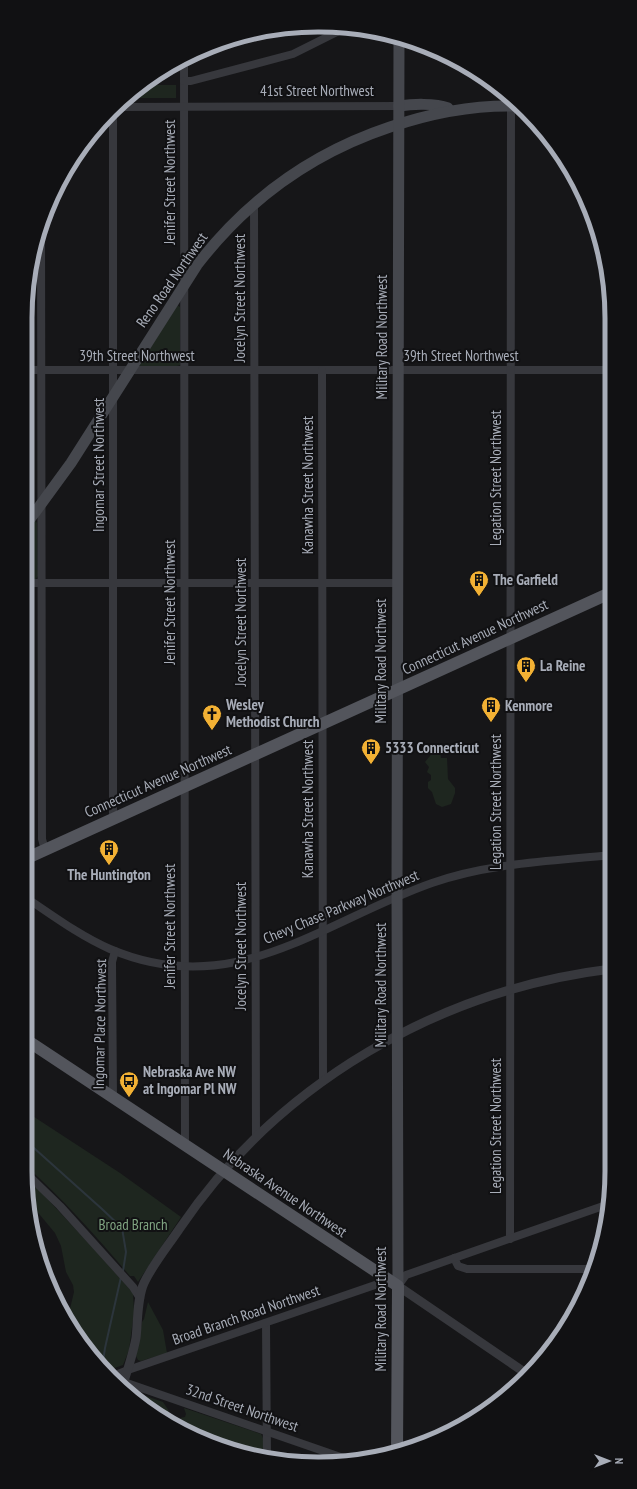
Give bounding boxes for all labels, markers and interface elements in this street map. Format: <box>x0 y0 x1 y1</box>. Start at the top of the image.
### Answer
street label: 41st Street Northwest <box>260 81 374 100</box>
street label: Jenifer Street Northwest <box>160 120 179 245</box>
street label: Reno Road Northwest <box>132 229 211 331</box>
street label: Jocelyn Street Northwest <box>230 234 249 363</box>
street label: Military Road Northwest <box>372 275 391 399</box>
street label: 39th Street Northwest <box>79 346 195 365</box>
street label: 39th Street Northwest <box>403 346 519 365</box>
street label: Ingomar Street Northwest <box>89 398 108 532</box>
street label: Legation Street Northwest <box>486 410 505 546</box>
street label: Kanawha Street Northwest <box>298 416 317 554</box>
street label: Jenifer Street Northwest <box>160 540 179 665</box>
street label: Jocelyn Street Northwest <box>231 558 250 687</box>
building icon: The Garfield <box>468 569 490 597</box>
place label: The Garfield <box>493 570 558 589</box>
street label: Connecticut Avenue Northwest <box>399 594 551 679</box>
street label: Military Road Northwest <box>371 599 390 723</box>
building icon: La Reine <box>515 655 537 683</box>
place label: La Reine <box>540 656 586 675</box>
place label: Wesley Methodist Church <box>225 695 320 731</box>
building icon: Kenmore <box>480 695 502 723</box>
place label: Kenmore <box>505 696 553 715</box>
church icon: Wesley Methodist Church <box>201 703 223 731</box>
street label: Legation Street Northwest <box>486 734 505 870</box>
building icon: 5333 Connecticut <box>360 737 382 765</box>
place label: 5333 Connecticut <box>385 738 479 757</box>
street label: Connecticut Avenue Northwest <box>81 740 234 821</box>
street label: Kanawha Street Northwest <box>298 740 317 878</box>
building icon: The Huntington <box>98 838 120 866</box>
street label: Jenifer Street Northwest <box>160 864 179 989</box>
place label: The Huntington <box>67 865 151 884</box>
street label: Chevy Chase Parkway Northwest <box>260 865 421 948</box>
street label: Jocelyn Street Northwest <box>231 882 250 1011</box>
street label: Military Road Northwest <box>371 923 390 1047</box>
street label: Ingomar Place Northwest <box>89 958 110 1089</box>
street label: Legation Street Northwest <box>486 1058 505 1194</box>
place label: Nebraska Ave NW at Ingomar Pl NW <box>143 1062 237 1098</box>
bus stop icon: Nebraska Ave NW at Ingomar Pl NW <box>118 1070 140 1098</box>
street label: Nebraska Avenue Northwest <box>220 1144 351 1241</box>
park label: Broad Branch <box>98 1215 168 1234</box>
street label: Military Road Northwest <box>371 1247 390 1371</box>
street label: Broad Branch Road Northwest <box>170 1280 322 1349</box>
street label: 32nd Street Northwest <box>183 1379 301 1436</box>
north arrow <box>589 1441 629 1481</box>
text: N <box>612 1458 626 1464</box>

